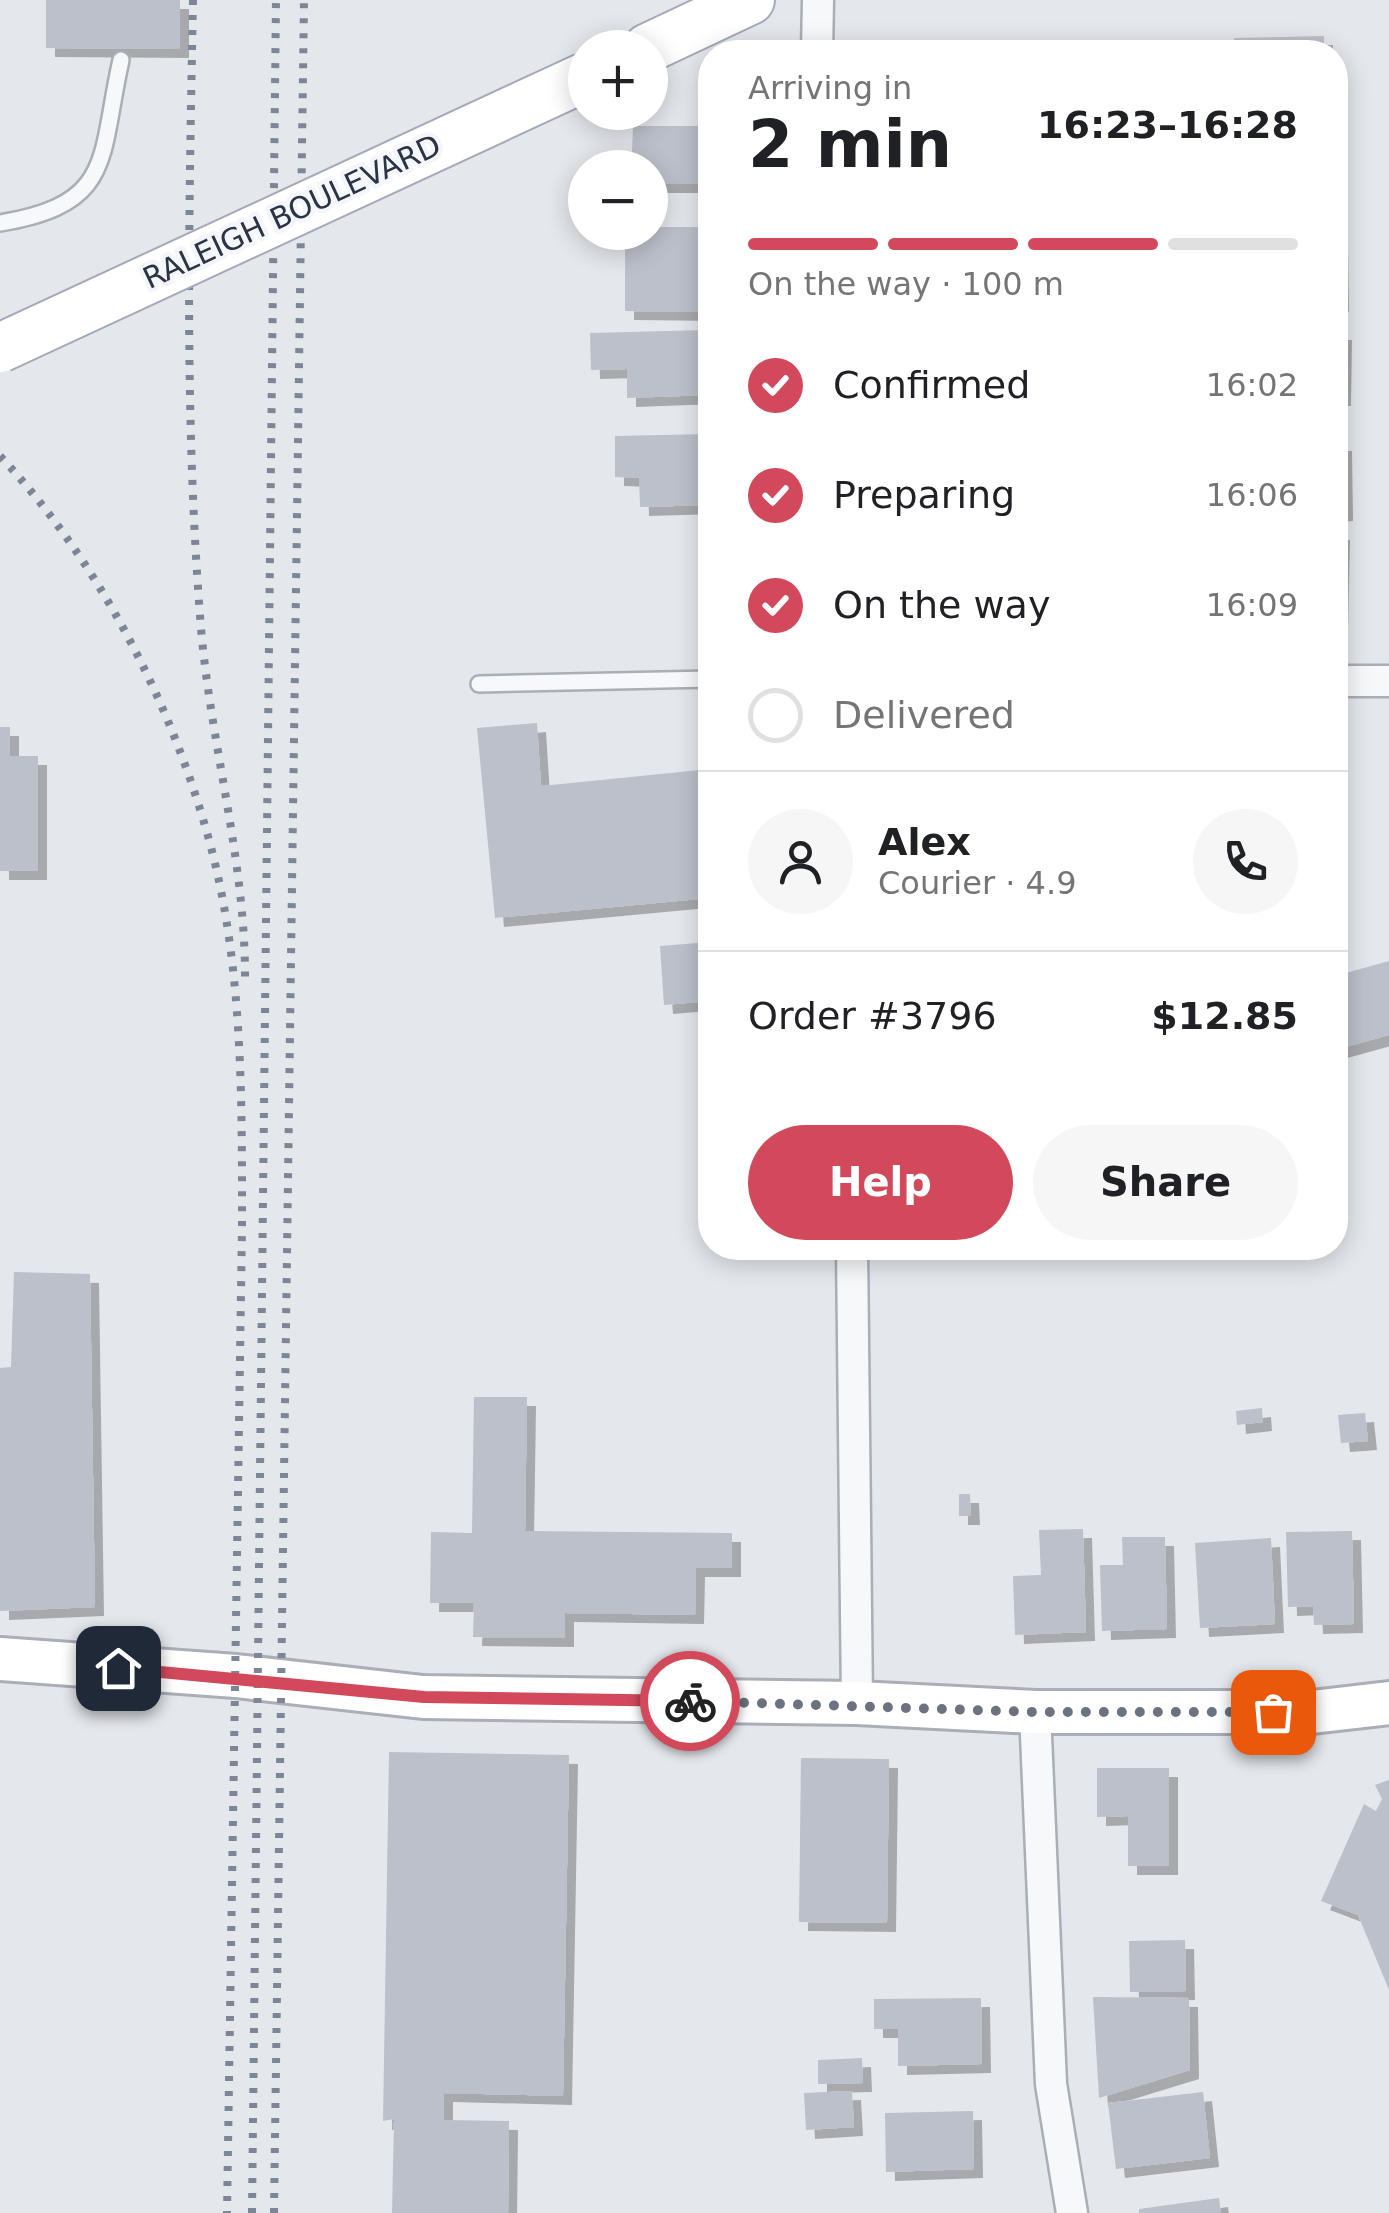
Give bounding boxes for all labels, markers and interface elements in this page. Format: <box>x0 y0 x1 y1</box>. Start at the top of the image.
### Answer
map controls <box>568 30 668 250</box>
button: + <box>568 30 668 130</box>
text: Arriving in <box>748 69 912 107</box>
text: 16:23–16:28 <box>1037 103 1298 147</box>
text: 2 min <box>748 107 952 182</box>
street label: RALEIGH BOULEVARD <box>137 127 446 296</box>
button: − <box>568 150 668 250</box>
text: On the way · 100 m <box>748 265 1064 303</box>
icon: check <box>748 358 803 413</box>
text: Confirmed <box>833 363 1030 407</box>
text: 16:02 <box>1206 366 1298 404</box>
icon: check <box>748 468 803 523</box>
text: Preparing <box>833 473 1015 517</box>
text: 16:06 <box>1206 476 1298 514</box>
icon: check <box>748 578 803 633</box>
text: On the way <box>833 583 1050 627</box>
text: 16:09 <box>1206 586 1298 624</box>
text: Delivered <box>833 693 1015 737</box>
button: person <box>748 809 853 914</box>
button: phone <box>1193 809 1298 914</box>
text: Alex <box>878 820 971 864</box>
text: Courier · 4.9 <box>878 864 1077 902</box>
text: Order #3796 <box>748 994 997 1038</box>
text: $12.85 <box>1151 994 1298 1038</box>
button: Help <box>748 1125 1013 1240</box>
button: Share <box>1033 1125 1298 1240</box>
pin <box>76 1626 161 1711</box>
icon: home <box>91 1641 146 1696</box>
courier <box>640 1651 740 1751</box>
pin <box>1231 1670 1316 1755</box>
icon: bike <box>663 1674 718 1729</box>
icon: bag <box>1246 1685 1301 1740</box>

